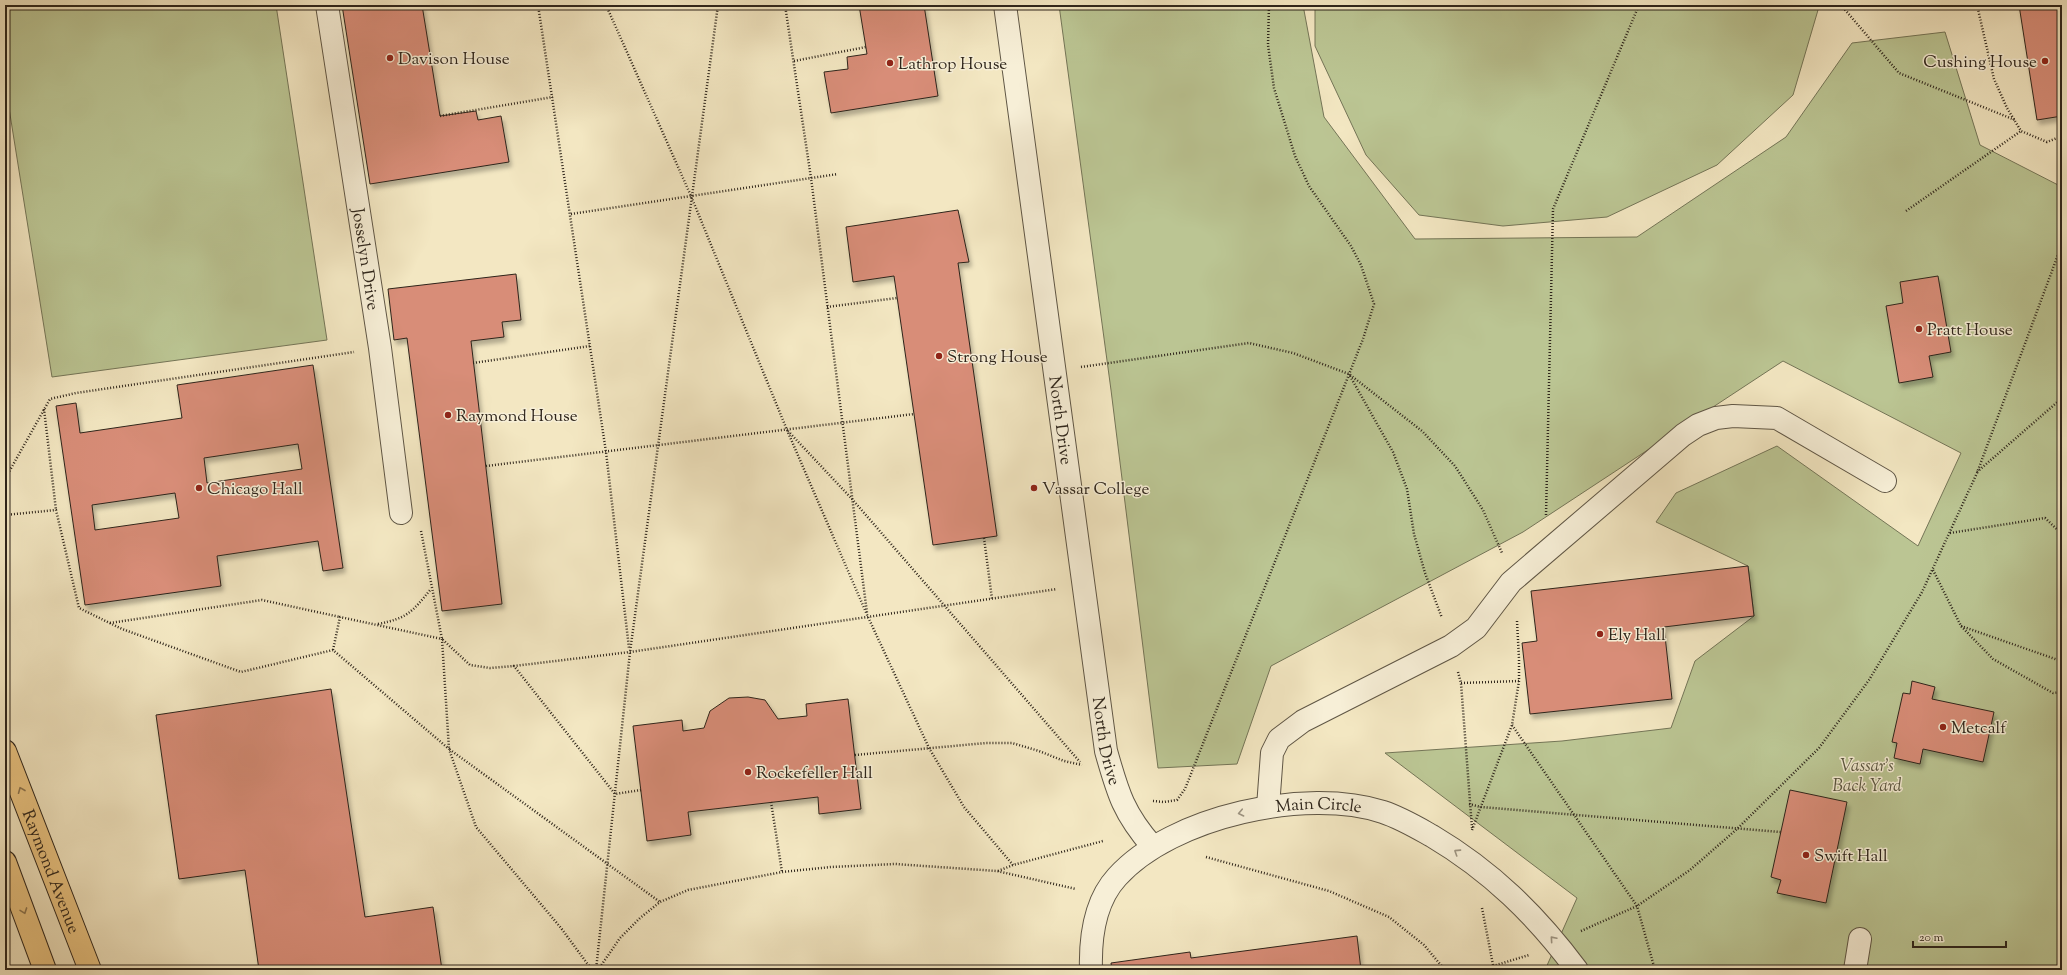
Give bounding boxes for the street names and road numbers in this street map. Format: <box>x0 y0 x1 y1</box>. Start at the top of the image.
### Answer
street label: Josselyn Drive <box>344 206 384 312</box>
street label: North Drive <box>1041 375 1077 466</box>
street label: North Drive <box>1085 696 1125 789</box>
street label: Main Circle <box>1274 793 1364 820</box>
street label: Raymond Avenue <box>15 806 85 938</box>

